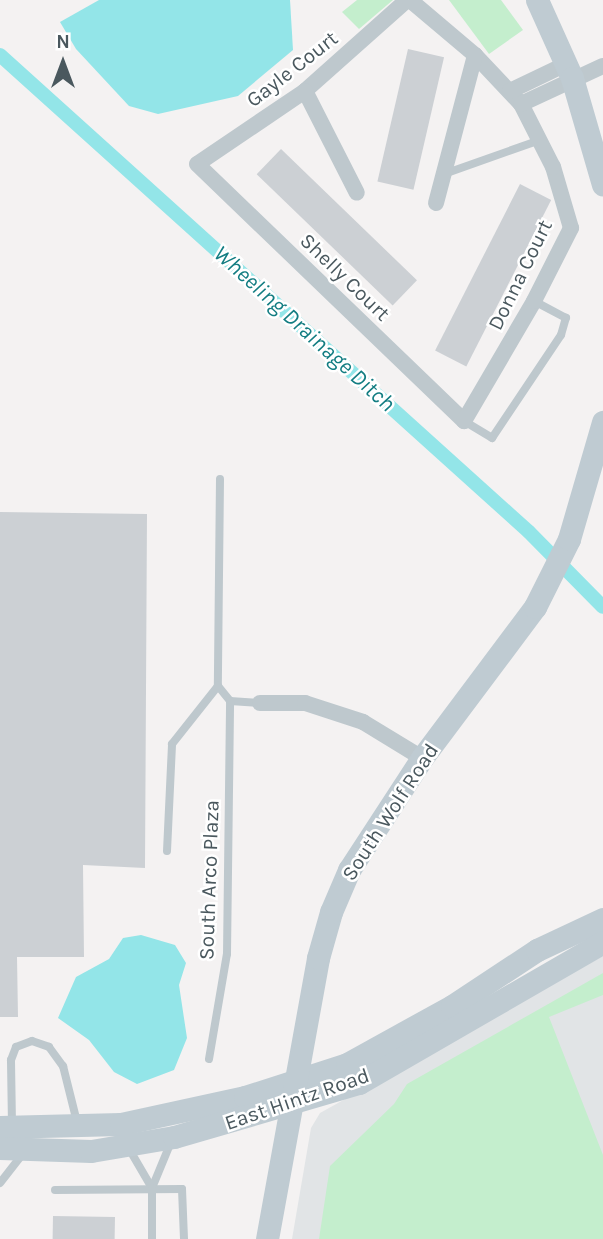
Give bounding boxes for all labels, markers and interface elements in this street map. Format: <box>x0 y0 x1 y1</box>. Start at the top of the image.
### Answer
street label: Gayle Court <box>241 25 343 113</box>
north arrow <box>28 28 98 98</box>
text: N <box>56 31 70 53</box>
street label: Donna Court <box>482 216 558 334</box>
street label: Shelly Court <box>295 228 395 326</box>
water label: Wheeling Drainage Ditch <box>207 240 401 418</box>
street label: South Wolf Road <box>336 739 444 885</box>
street label: South Arco Plaza <box>194 800 224 960</box>
street label: East Hintz Road <box>221 1062 373 1136</box>

